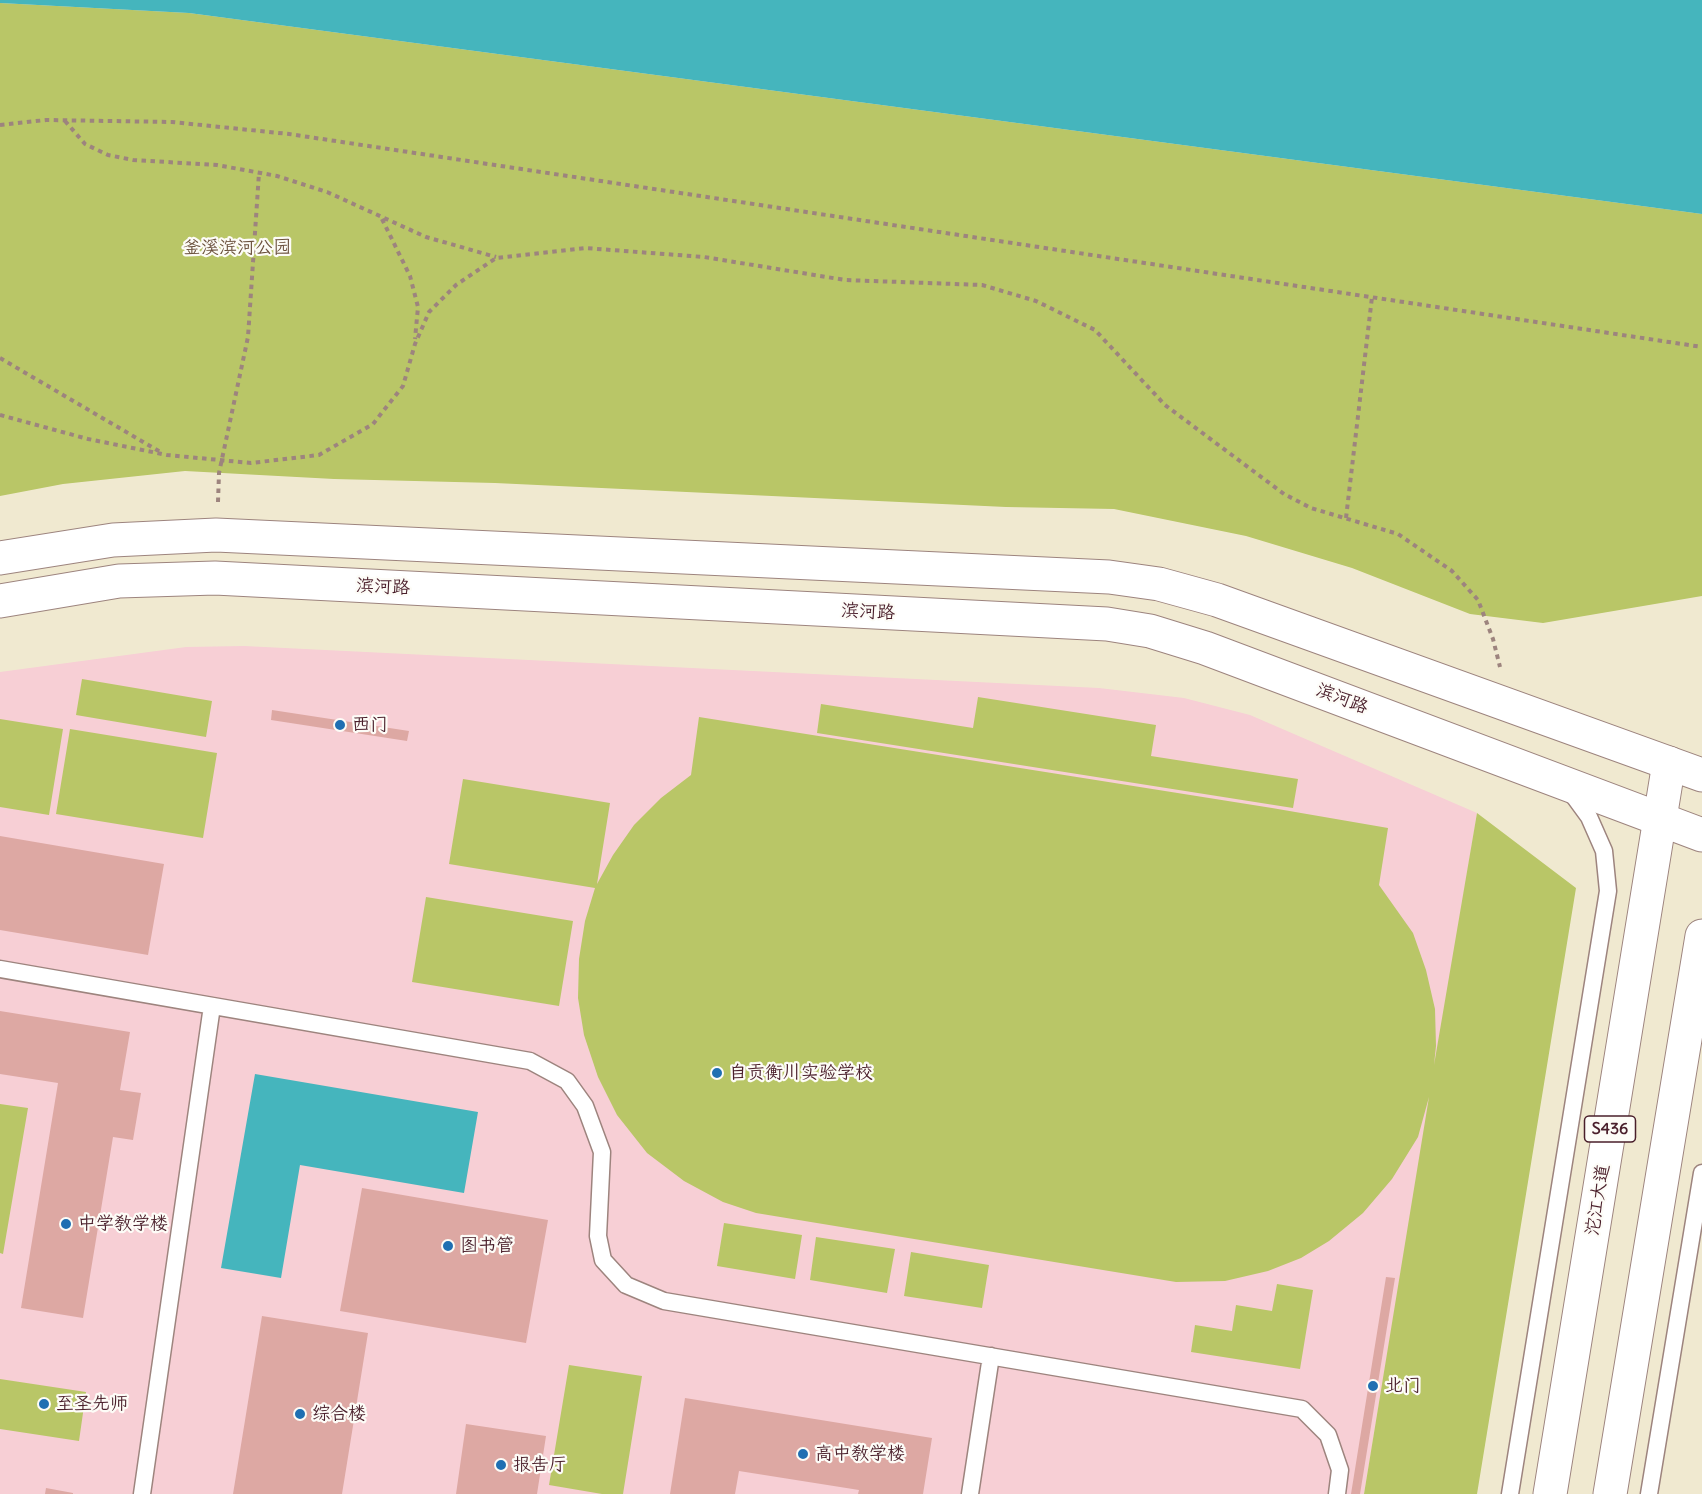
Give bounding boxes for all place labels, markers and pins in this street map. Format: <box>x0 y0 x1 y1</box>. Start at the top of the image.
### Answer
place label: 西门 <box>352 714 388 736</box>
marker: 西门 <box>333 718 347 732</box>
place label: 自贡衡川实验学校 <box>729 1062 873 1084</box>
marker: 自贡衡川实验学校 <box>710 1066 724 1080</box>
place label: 中学教学楼 <box>78 1213 168 1235</box>
marker: 中学教学楼 <box>59 1217 73 1231</box>
place label: 图书管 <box>460 1235 514 1257</box>
marker: 图书管 <box>441 1239 455 1253</box>
place label: 北门 <box>1385 1375 1421 1397</box>
marker: 北门 <box>1366 1379 1380 1393</box>
place label: 至圣先师 <box>56 1393 128 1415</box>
marker: 至圣先师 <box>37 1397 51 1411</box>
place label: 综合楼 <box>312 1403 366 1425</box>
marker: 综合楼 <box>293 1407 307 1421</box>
place label: 高中教学楼 <box>815 1443 905 1465</box>
marker: 高中教学楼 <box>796 1447 810 1461</box>
place label: 报告厅 <box>513 1454 567 1476</box>
marker: 报告厅 <box>494 1458 508 1472</box>

